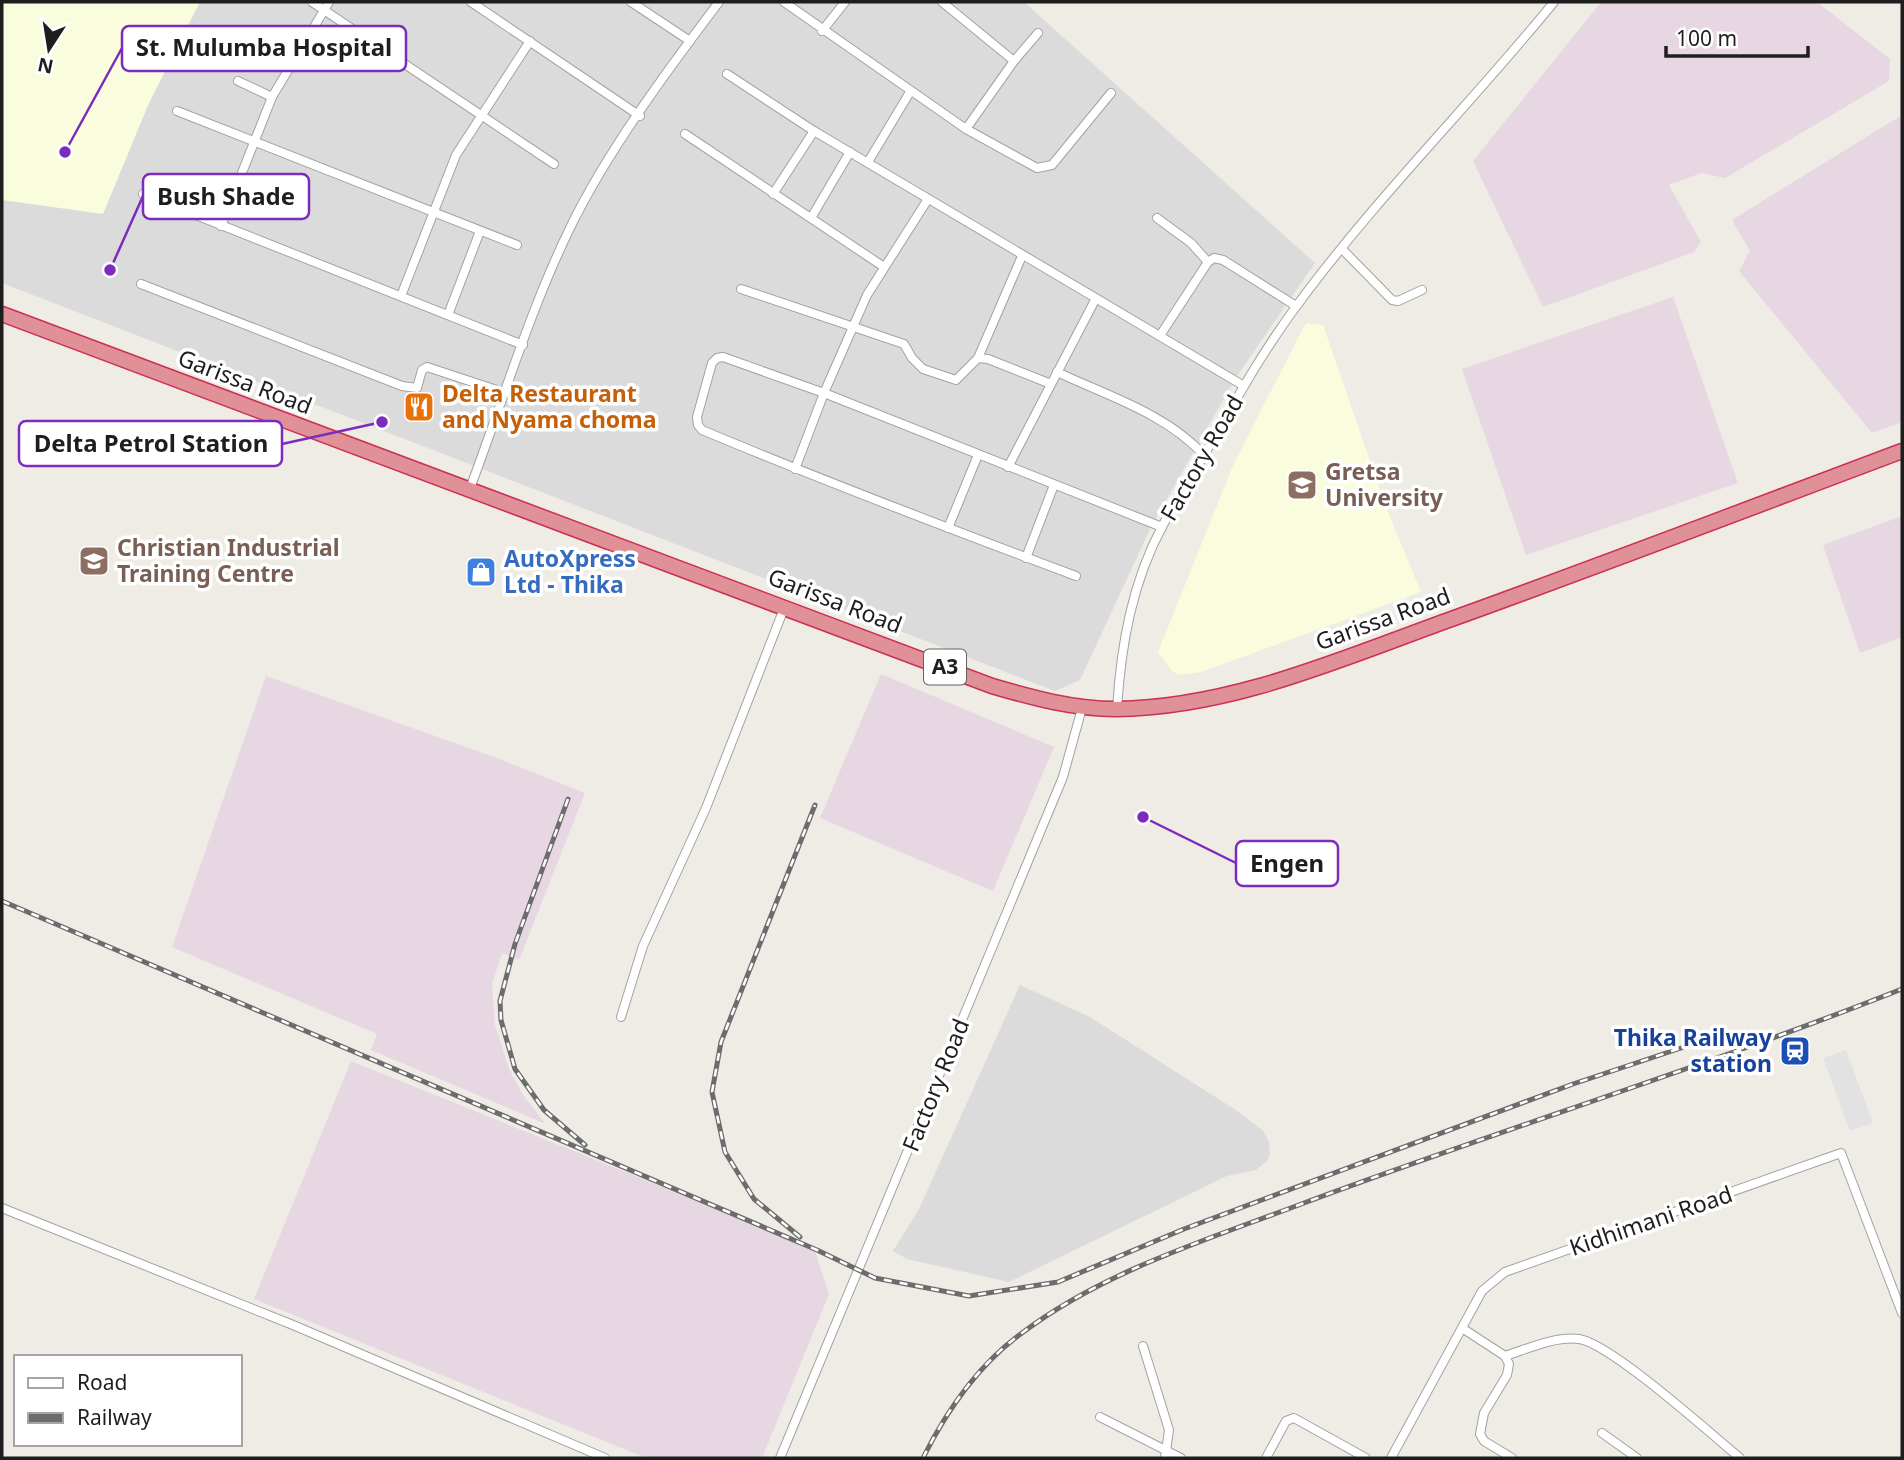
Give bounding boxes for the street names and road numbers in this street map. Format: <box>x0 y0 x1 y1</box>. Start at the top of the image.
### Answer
street label: Garissa Road <box>174 341 317 421</box>
street label: Factory Road <box>1152 389 1250 526</box>
street label: Garissa Road <box>764 560 907 640</box>
street label: Garissa Road <box>1311 579 1455 657</box>
road number: A3 <box>924 650 966 684</box>
street label: Factory Road <box>894 1013 976 1156</box>
street label: Kidhimani Road <box>1565 1177 1736 1263</box>

